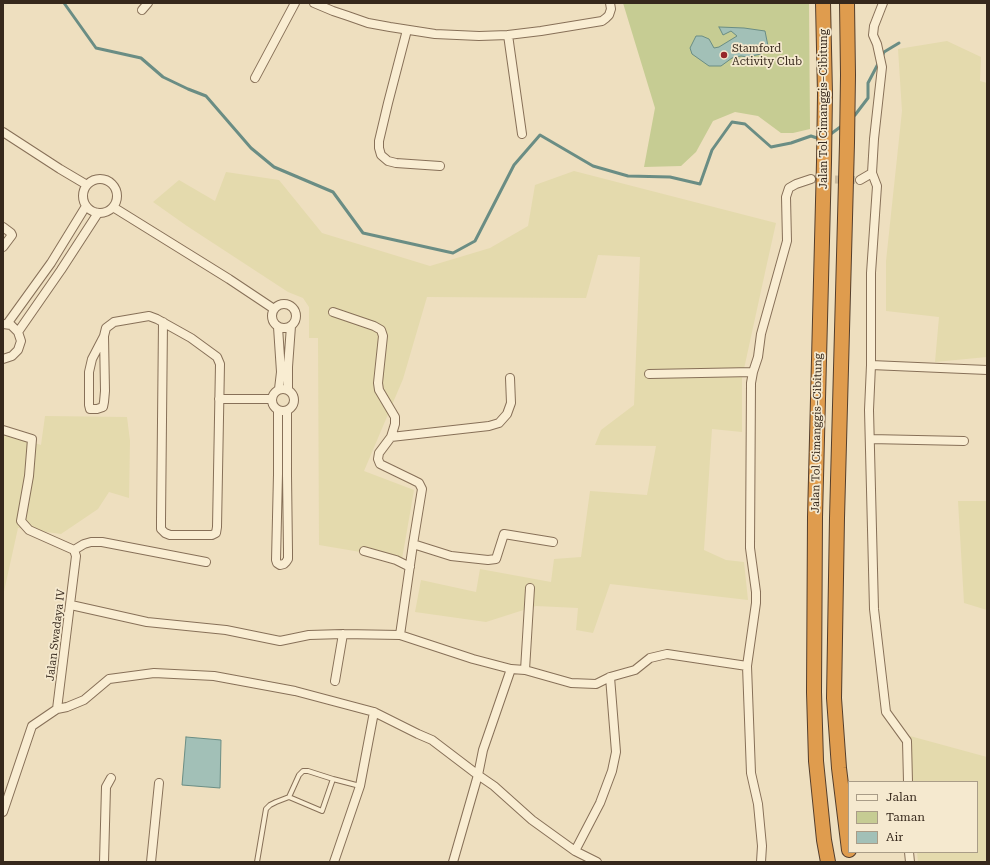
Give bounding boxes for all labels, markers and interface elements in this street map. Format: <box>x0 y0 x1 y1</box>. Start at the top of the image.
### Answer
street label: Jalan Tol Cimanggis–Cibitung <box>817 29 831 189</box>
place label: Stamford Activity Club <box>732 42 802 68</box>
marker: Stamford Activity Club <box>719 50 729 60</box>
street label: Jalan Tol Cimanggis–Cibitung <box>809 353 825 513</box>
street label: Jalan Swadaya IV <box>44 588 68 682</box>
legend <box>848 781 978 853</box>
text: Jalan <box>886 790 917 804</box>
text: Taman <box>886 810 925 824</box>
text: Air <box>886 830 903 844</box>

